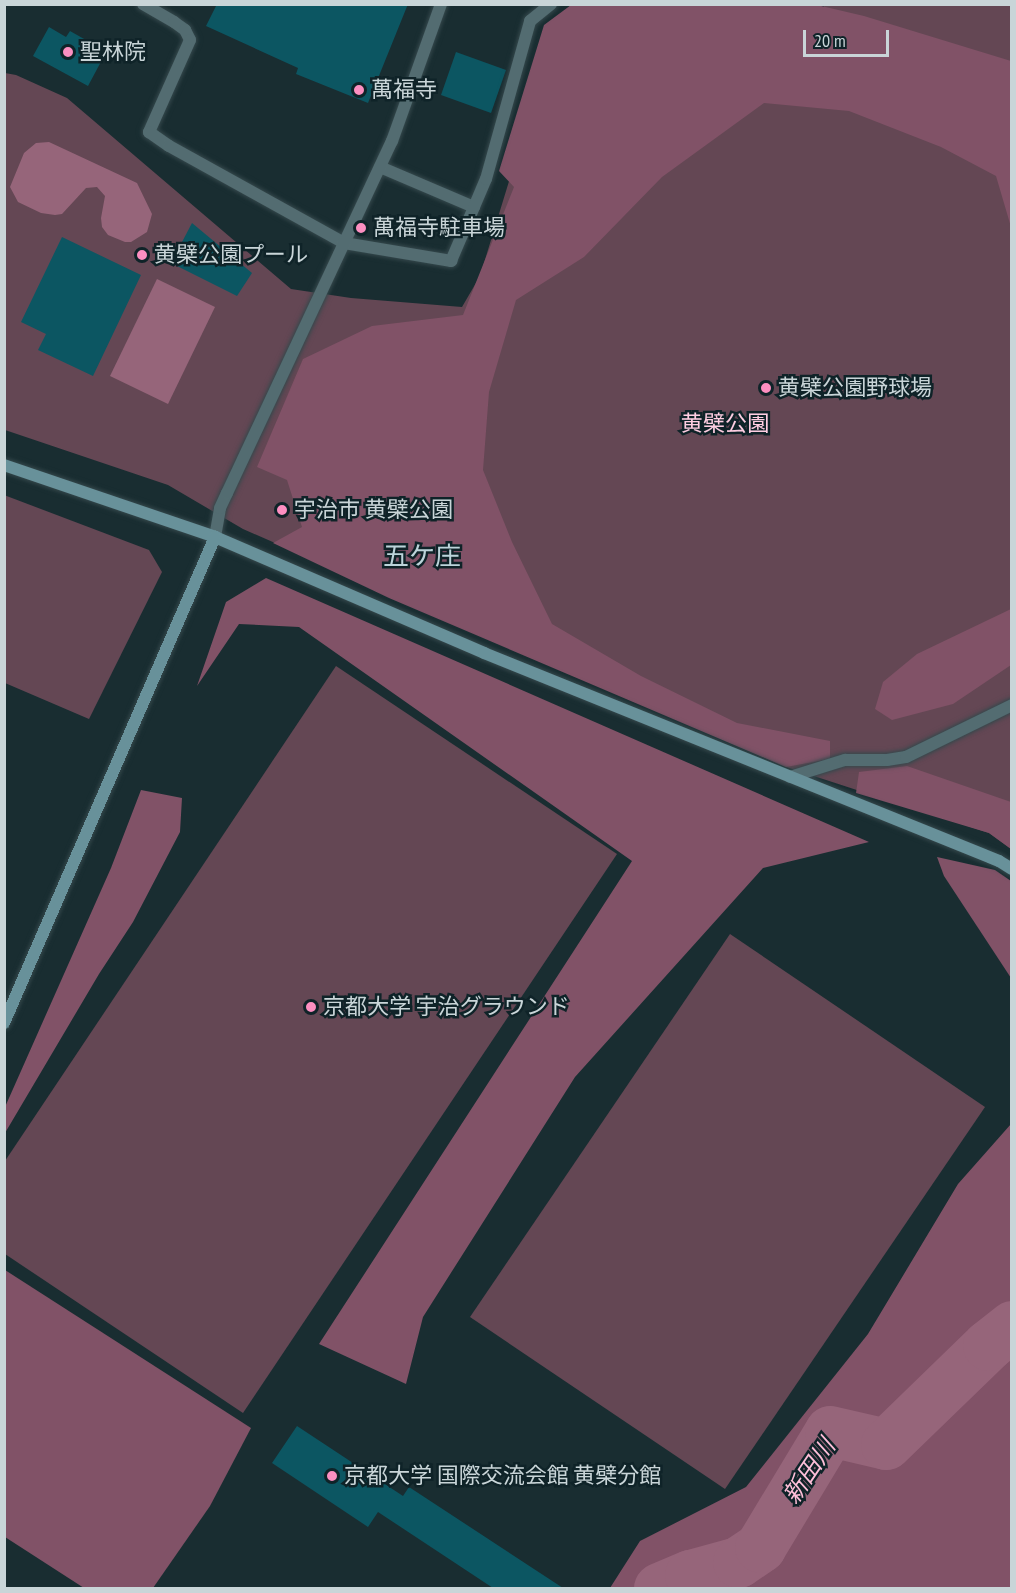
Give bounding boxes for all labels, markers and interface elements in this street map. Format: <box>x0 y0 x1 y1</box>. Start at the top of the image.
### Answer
scale bar <box>806 18 892 56</box>
text: 20 m <box>814 29 846 52</box>
place label: 聖林院 <box>80 39 146 65</box>
marker: 聖林院 <box>61 45 75 59</box>
place label: 萬福寺 <box>371 77 437 103</box>
marker: 萬福寺 <box>352 83 366 97</box>
place label: 萬福寺駐車場 <box>373 215 505 241</box>
marker: 萬福寺駐車場 <box>354 221 368 235</box>
place label: 黄檗公園プール <box>154 242 308 268</box>
marker: 黄檗公園プール <box>135 248 149 262</box>
place label: 黄檗公園野球場 <box>778 375 932 401</box>
marker: 黄檗公園野球場 <box>759 381 773 395</box>
park label: 黄檗公園 <box>681 411 769 437</box>
place label: 宇治市 黄檗公園 <box>294 497 453 523</box>
marker: 宇治市 黄檗公園 <box>275 503 289 517</box>
district label: 五ケ庄 <box>383 540 461 572</box>
place label: 京都大学 宇治グラウンド <box>323 994 570 1020</box>
marker: 京都大学 宇治グラウンド <box>304 1000 318 1014</box>
water label: 新田川 <box>777 1433 841 1509</box>
place label: 京都大学 国際交流会館 黄檗分館 <box>344 1463 661 1489</box>
marker: 京都大学 国際交流会館 黄檗分館 <box>325 1469 339 1483</box>

